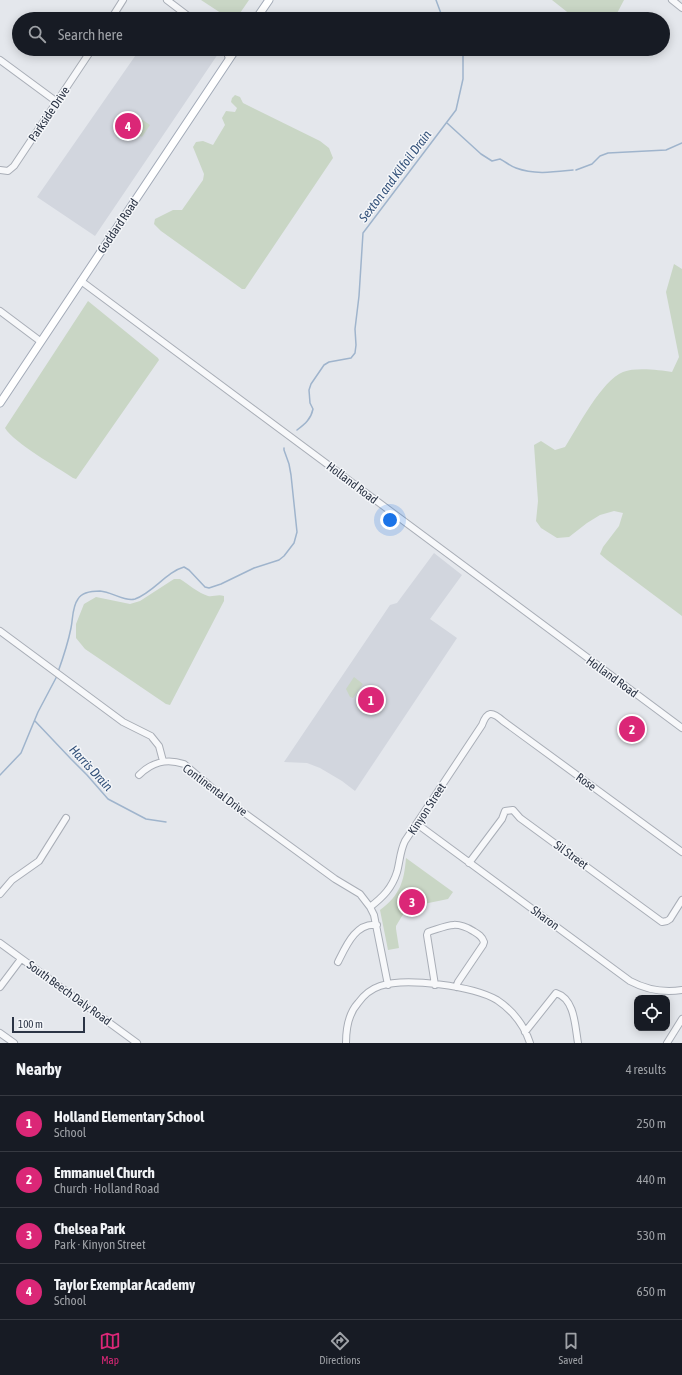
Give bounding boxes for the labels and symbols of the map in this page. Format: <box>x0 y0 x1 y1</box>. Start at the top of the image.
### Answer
street label: Parkside Drive <box>26 84 72 144</box>
pin: 4 <box>115 111 141 141</box>
water label: Sexton and Kilfoil Drain <box>355 127 435 226</box>
street label: Goddard Road <box>95 196 141 256</box>
street label: Holland Road <box>324 459 380 507</box>
your location <box>380 510 400 530</box>
street label: Holland Road <box>583 654 641 700</box>
pin: 1 <box>358 685 384 715</box>
pin: 2 <box>619 714 645 744</box>
water label: Harris Drain <box>66 742 116 794</box>
street label: Continental Drive <box>180 761 250 819</box>
street label: Rose <box>573 770 599 794</box>
street label: Kinyon Street <box>405 780 449 837</box>
street label: Sil Street <box>551 838 591 872</box>
pin: 3 <box>399 887 425 917</box>
street label: Sharon <box>528 903 562 933</box>
street label: South Beech Daly Road <box>24 958 114 1028</box>
scale bar <box>12 1015 85 1034</box>

